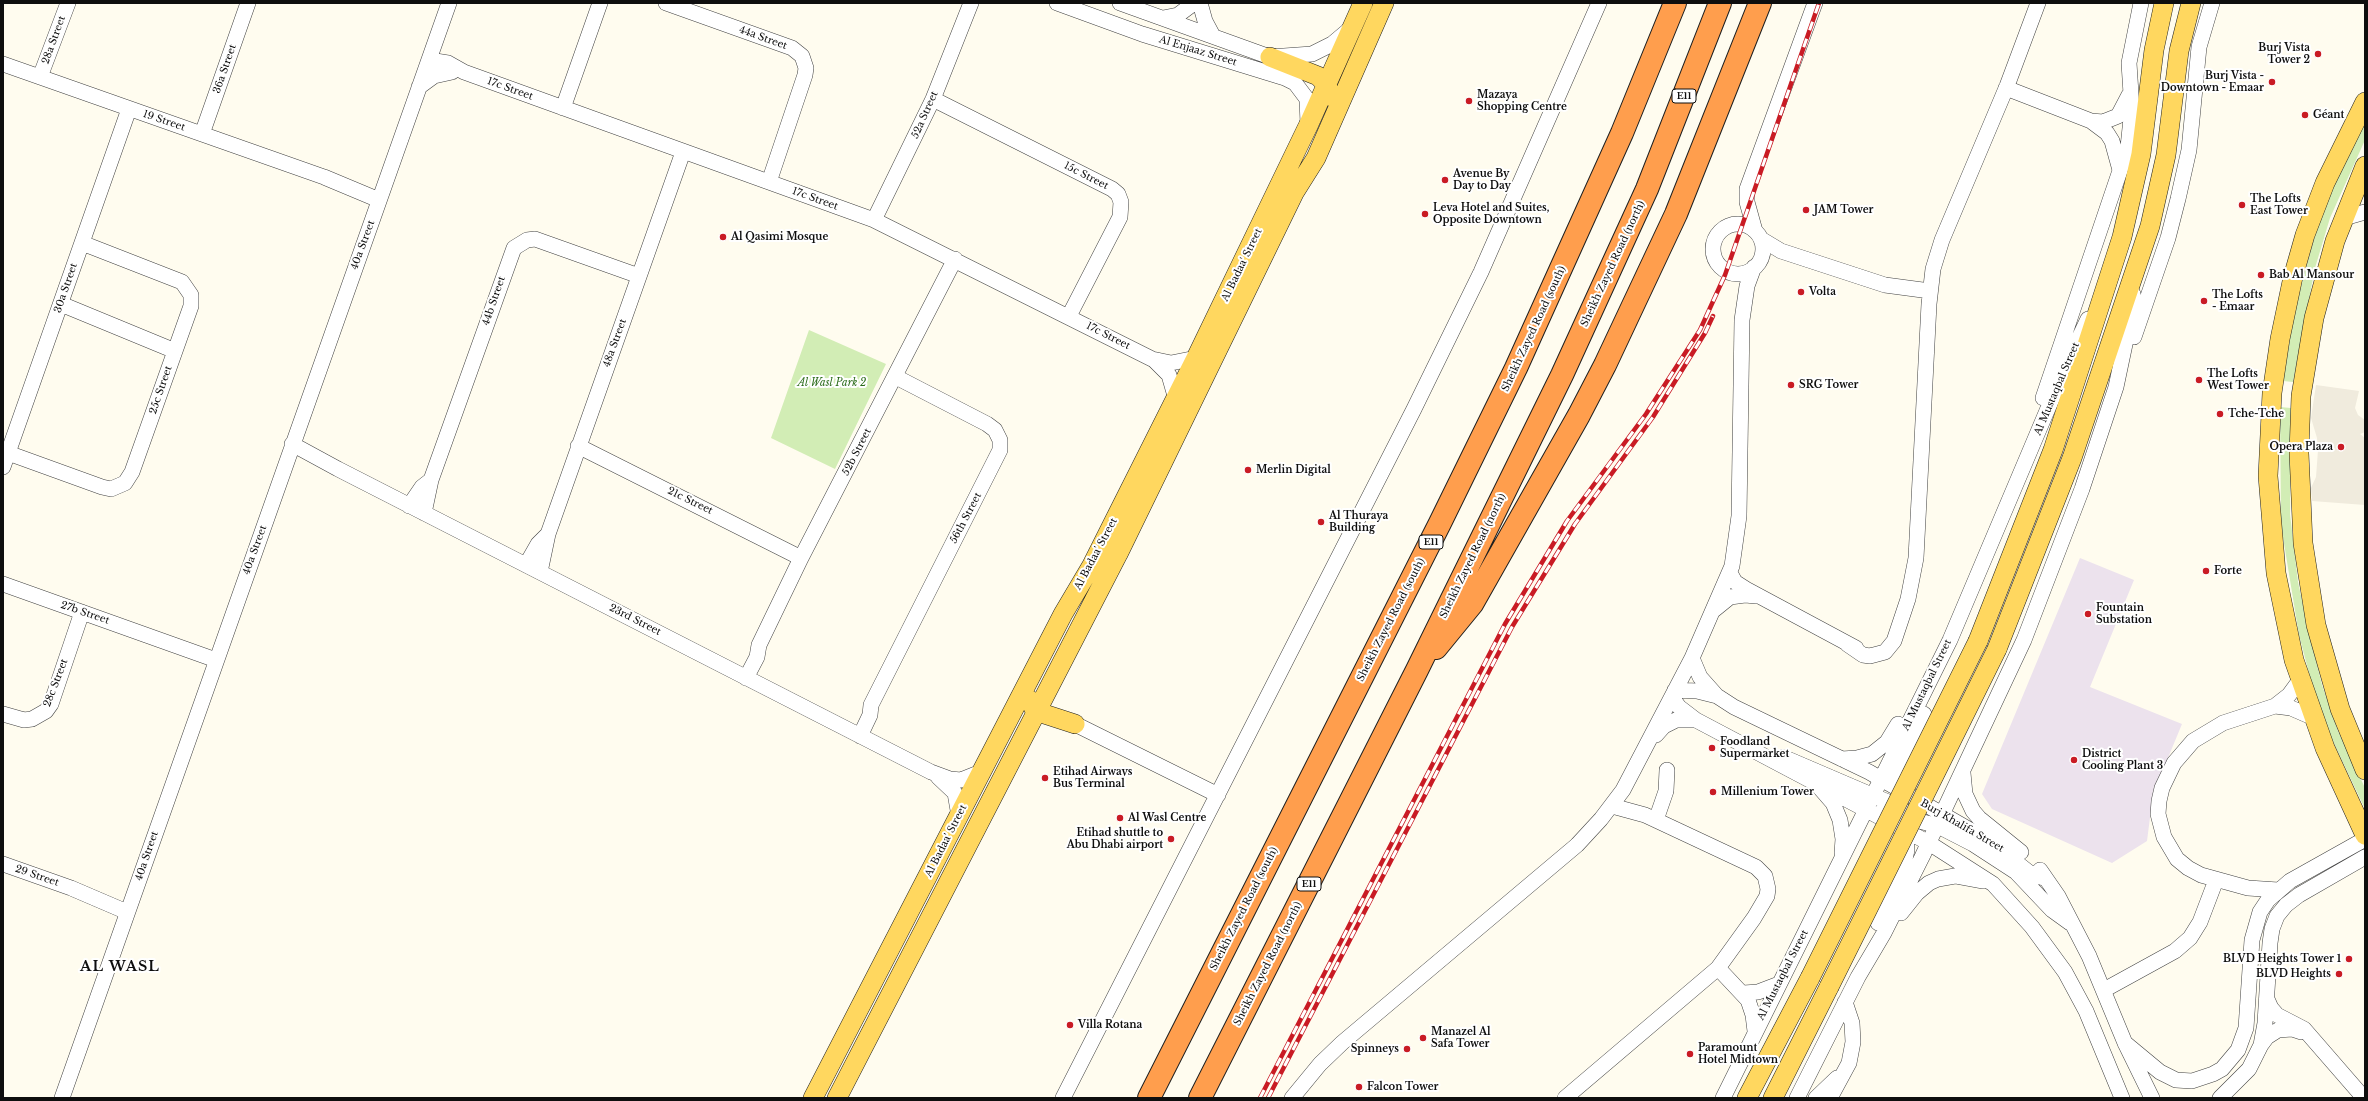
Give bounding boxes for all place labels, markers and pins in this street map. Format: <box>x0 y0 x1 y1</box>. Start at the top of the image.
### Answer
place label: Burj Vista Tower 2 <box>2258 42 2310 66</box>
marker: Burj Vista Tower 2 <box>2313 49 2323 59</box>
place label: Burj Vista - Downtown - Emaar <box>2161 70 2264 94</box>
marker: Burj Vista - Downtown - Emaar <box>2267 77 2277 87</box>
place label: Mazaya Shopping Centre <box>1477 89 1567 112</box>
marker: Mazaya Shopping Centre <box>1464 96 1474 106</box>
place label: Géant <box>2313 109 2344 121</box>
marker: Géant <box>2300 110 2310 120</box>
place label: Avenue By Day to Day <box>1453 168 1511 192</box>
marker: Avenue By Day to Day <box>1440 175 1450 185</box>
place label: The Lofts East Tower <box>2250 193 2308 216</box>
marker: The Lofts East Tower <box>2237 200 2247 210</box>
place label: Leva Hotel and Suites, Opposite Downtown <box>1433 202 1549 226</box>
place label: JAM Tower <box>1814 204 1874 216</box>
marker: JAM Tower <box>1801 205 1811 215</box>
marker: Leva Hotel and Suites, Opposite Downtown <box>1420 209 1430 219</box>
place label: Al Qasimi Mosque <box>731 231 828 243</box>
marker: Al Qasimi Mosque <box>718 232 728 242</box>
place label: Bab Al Mansour <box>2269 269 2354 281</box>
marker: Bab Al Mansour <box>2256 270 2266 280</box>
place label: Volta <box>1809 286 1836 298</box>
marker: Volta <box>1796 287 1806 297</box>
place label: The Lofts - Emaar <box>2212 289 2263 312</box>
marker: The Lofts - Emaar <box>2199 296 2209 306</box>
place label: The Lofts West Tower <box>2207 368 2269 392</box>
marker: The Lofts West Tower <box>2194 375 2204 385</box>
place label: SRG Tower <box>1799 379 1858 391</box>
marker: SRG Tower <box>1786 380 1796 390</box>
place label: Tche-Tche <box>2228 408 2284 420</box>
marker: Tche-Tche <box>2215 409 2225 419</box>
place label: Opera Plaza <box>2269 441 2333 453</box>
marker: Opera Plaza <box>2336 442 2346 452</box>
place label: Merlin Digital <box>1256 464 1331 476</box>
marker: Merlin Digital <box>1243 465 1253 475</box>
place label: Al Thuraya Building <box>1329 510 1388 534</box>
marker: Al Thuraya Building <box>1316 517 1326 527</box>
place label: Forte <box>2214 565 2242 577</box>
marker: Forte <box>2201 566 2211 576</box>
place label: Fountain Substation <box>2096 602 2152 626</box>
marker: Fountain Substation <box>2083 609 2093 619</box>
place label: Foodland Supermarket <box>1720 736 1789 760</box>
marker: Foodland Supermarket <box>1707 743 1717 753</box>
place label: District Cooling Plant 3 <box>2082 748 2163 772</box>
marker: District Cooling Plant 3 <box>2069 755 2079 765</box>
place label: Etihad Airways Bus Terminal <box>1053 766 1132 790</box>
marker: Etihad Airways Bus Terminal <box>1040 773 1050 783</box>
place label: Millenium Tower <box>1721 786 1814 798</box>
marker: Millenium Tower <box>1708 787 1718 797</box>
place label: Al Wasl Centre <box>1128 812 1206 824</box>
marker: Al Wasl Centre <box>1115 813 1125 823</box>
place label: Etihad shuttle to Abu Dhabi airport <box>1067 827 1163 850</box>
marker: Etihad shuttle to Abu Dhabi airport <box>1166 834 1176 844</box>
place label: BLVD Heights Tower 1 <box>2223 953 2341 965</box>
marker: BLVD Heights Tower 1 <box>2344 954 2354 964</box>
place label: BLVD Heights <box>2256 968 2331 980</box>
marker: BLVD Heights <box>2334 969 2344 979</box>
place label: Villa Rotana <box>1078 1019 1142 1031</box>
marker: Villa Rotana <box>1065 1020 1075 1030</box>
place label: Manazel Al Safa Tower <box>1431 1026 1491 1050</box>
marker: Manazel Al Safa Tower <box>1418 1033 1428 1043</box>
place label: Paramount Hotel Midtown <box>1698 1042 1778 1066</box>
place label: Spinneys <box>1351 1043 1399 1055</box>
marker: Spinneys <box>1402 1044 1412 1054</box>
marker: Paramount Hotel Midtown <box>1685 1049 1695 1059</box>
place label: Falcon Tower <box>1367 1081 1438 1093</box>
marker: Falcon Tower <box>1354 1082 1364 1092</box>

